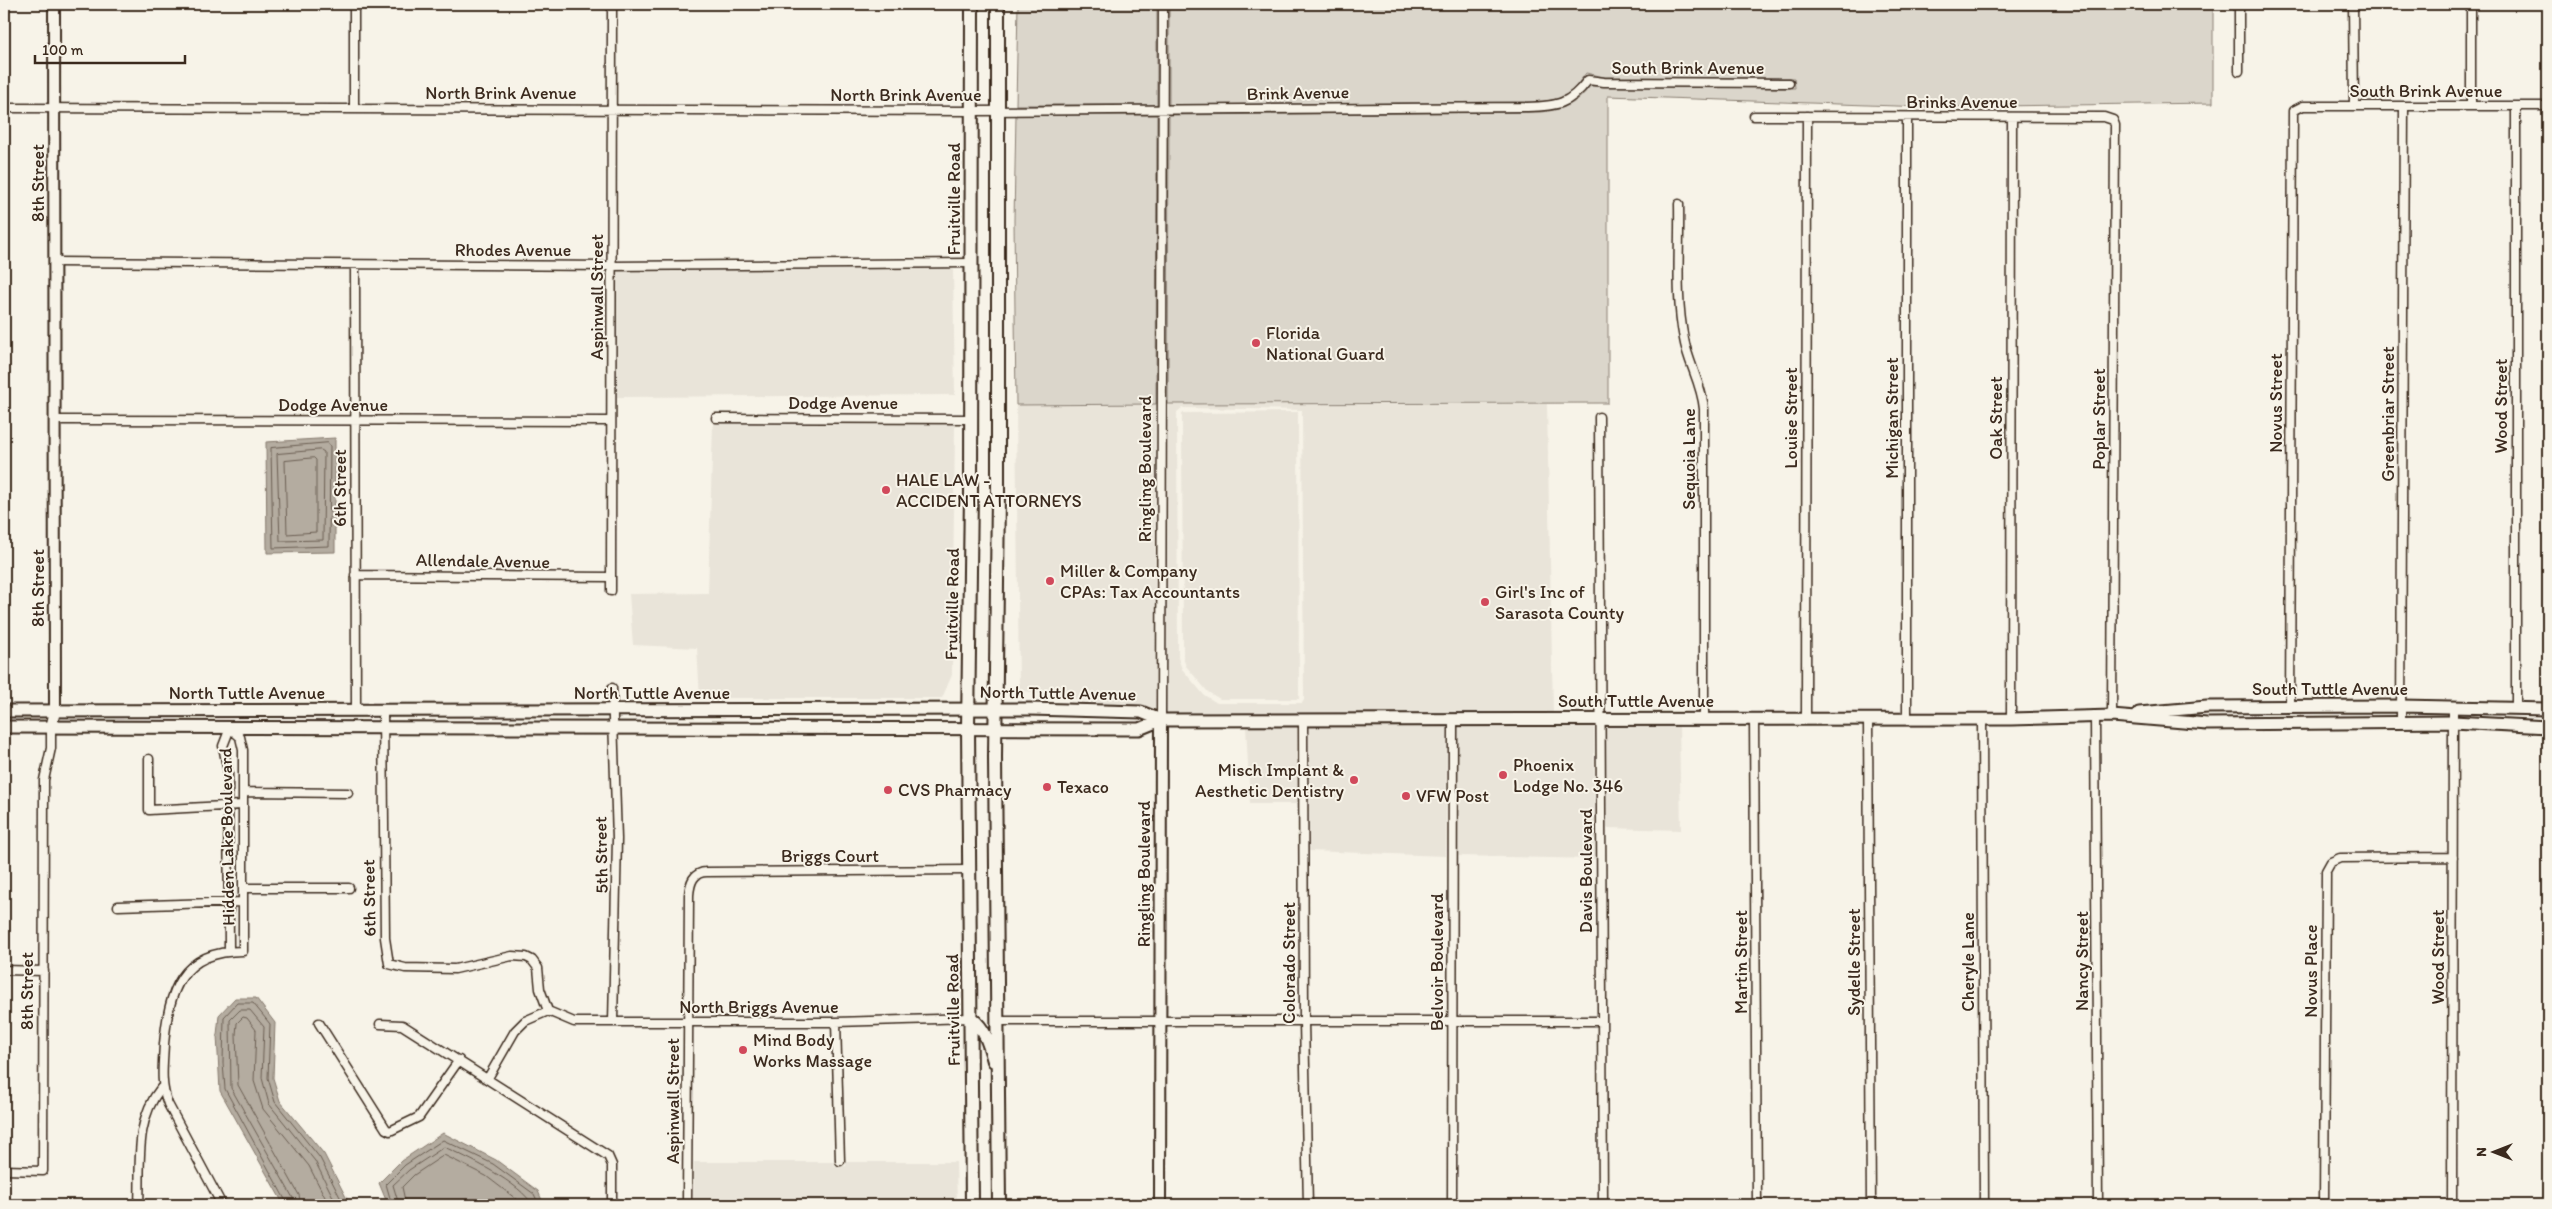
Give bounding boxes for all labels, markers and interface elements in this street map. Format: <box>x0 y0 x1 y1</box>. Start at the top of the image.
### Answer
scale bar <box>35 32 185 64</box>
text: 100 m <box>42 41 84 59</box>
street label: South Brink Avenue <box>1612 57 1764 79</box>
street label: South Brink Avenue <box>2350 80 2502 102</box>
street label: Brink Avenue <box>1246 81 1350 105</box>
street label: North Brink Avenue <box>425 82 577 104</box>
street label: North Brink Avenue <box>830 84 982 106</box>
street label: Brinks Avenue <box>1906 91 2018 113</box>
street label: Fruitville Road <box>943 143 965 255</box>
street label: 8th Street <box>27 144 49 222</box>
street label: Aspinwall Street <box>586 234 608 360</box>
street label: Rhodes Avenue <box>455 239 571 261</box>
place label: Florida National Guard <box>1266 322 1385 365</box>
marker: Florida National Guard <box>1250 337 1262 349</box>
street label: Greenbriar Street <box>2377 346 2399 482</box>
street label: Novus Street <box>2265 353 2287 453</box>
street label: Michigan Street <box>1881 357 1903 479</box>
street label: Wood Street <box>2490 358 2512 454</box>
street label: Louise Street <box>1780 367 1802 469</box>
street label: Poplar Street <box>2088 368 2110 470</box>
street label: Oak Street <box>1985 376 2007 460</box>
street label: Dodge Avenue <box>788 392 898 414</box>
street label: Dodge Avenue <box>278 394 388 416</box>
street label: Ringling Boulevard <box>1134 396 1156 542</box>
street label: Sequoia Lane <box>1678 408 1700 510</box>
street label: 6th Street <box>329 449 351 527</box>
place label: HALE LAW - ACCIDENT ATTORNEYS <box>896 469 1082 512</box>
marker: HALE LAW - ACCIDENT ATTORNEYS <box>880 484 892 496</box>
street label: Fruitville Road <box>940 547 964 660</box>
street label: 8th Street <box>27 549 49 627</box>
street label: Allendale Avenue <box>416 549 550 573</box>
place label: Miller & Company CPAs: Tax Accountants <box>1060 560 1240 603</box>
marker: Miller & Company CPAs: Tax Accountants <box>1044 575 1056 587</box>
place label: Girl's Inc of Sarasota County <box>1495 581 1624 624</box>
marker: Girl's Inc of Sarasota County <box>1479 596 1491 608</box>
street label: South Tuttle Avenue <box>2252 678 2408 700</box>
street label: North Tuttle Avenue <box>980 681 1136 705</box>
street label: North Tuttle Avenue <box>169 682 325 704</box>
street label: North Tuttle Avenue <box>574 682 730 704</box>
street label: South Tuttle Avenue <box>1558 690 1714 712</box>
street label: Hidden Lake Boulevard <box>214 748 240 926</box>
place label: Phoenix Lodge No. 346 <box>1513 754 1623 797</box>
place label: Misch Implant & Aesthetic Dentistry <box>1195 759 1345 802</box>
marker: Phoenix Lodge No. 346 <box>1497 769 1509 781</box>
marker: Misch Implant & Aesthetic Dentistry <box>1348 774 1360 786</box>
place label: Texaco <box>1057 776 1109 798</box>
place label: CVS Pharmacy <box>898 779 1012 801</box>
marker: Texaco <box>1041 781 1053 793</box>
marker: CVS Pharmacy <box>882 784 894 796</box>
place label: VFW Post <box>1416 785 1489 807</box>
marker: VFW Post <box>1400 790 1412 802</box>
street label: Ringling Boulevard <box>1133 801 1155 947</box>
street label: Davis Boulevard <box>1575 809 1597 933</box>
street label: 5th Street <box>589 816 613 894</box>
street label: Briggs Court <box>781 845 879 867</box>
street label: 6th Street <box>357 859 381 937</box>
street label: Belvoir Boulevard <box>1426 893 1448 1031</box>
street label: Colorado Street <box>1278 902 1300 1024</box>
street label: Sydelle Street <box>1843 908 1865 1016</box>
street label: Wood Street <box>2427 909 2449 1005</box>
street label: Martin Street <box>1730 910 1752 1014</box>
street label: Nancy Street <box>2071 911 2093 1011</box>
street label: Cheryle Lane <box>1957 912 1979 1012</box>
street label: Novus Place <box>2300 924 2322 1018</box>
street label: 8th Street <box>16 952 38 1030</box>
street label: Fruitville Road <box>941 953 965 1066</box>
street label: North Briggs Avenue <box>679 996 839 1018</box>
place label: Mind Body Works Massage <box>753 1029 872 1072</box>
street label: Aspinwall Street <box>662 1038 684 1164</box>
marker: Mind Body Works Massage <box>737 1044 749 1056</box>
north arrow <box>2470 1126 2520 1176</box>
text: N <box>2473 1147 2490 1157</box>

